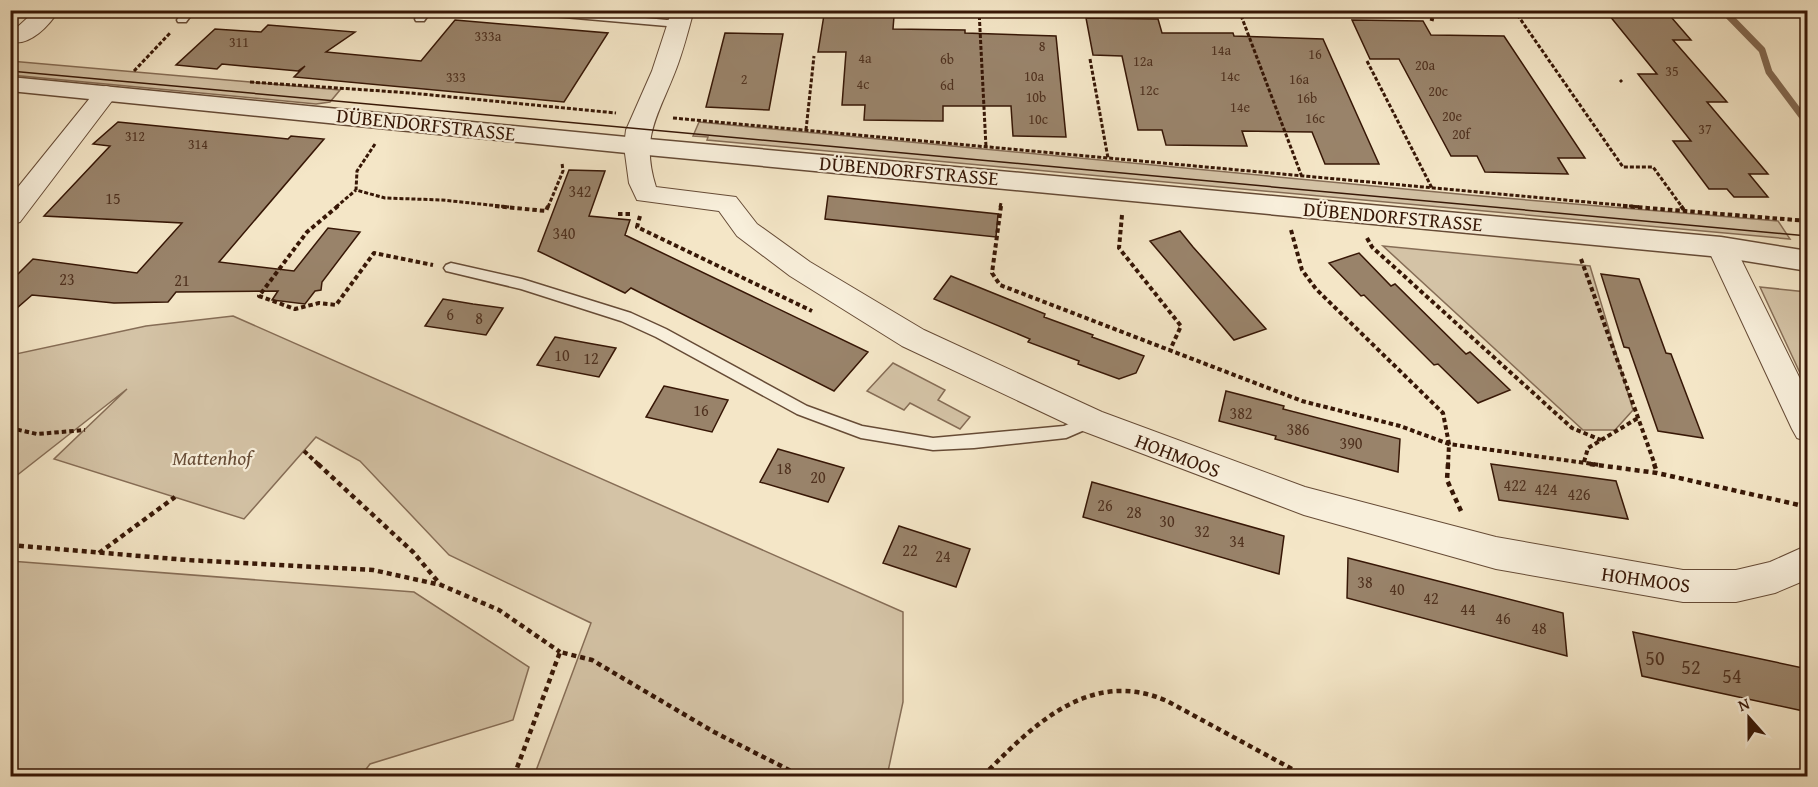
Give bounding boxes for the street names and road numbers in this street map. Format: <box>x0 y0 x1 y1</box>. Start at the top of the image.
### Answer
street label: DÜBENDORFSTRASSE <box>335 100 517 148</box>
street label: DÜBENDORFSTRASSE <box>818 148 1000 192</box>
street label: DÜBENDORFSTRASSE <box>1302 194 1484 238</box>
street label: HOHMOOS <box>1131 425 1225 485</box>
street label: HOHMOOS <box>1600 558 1692 600</box>

